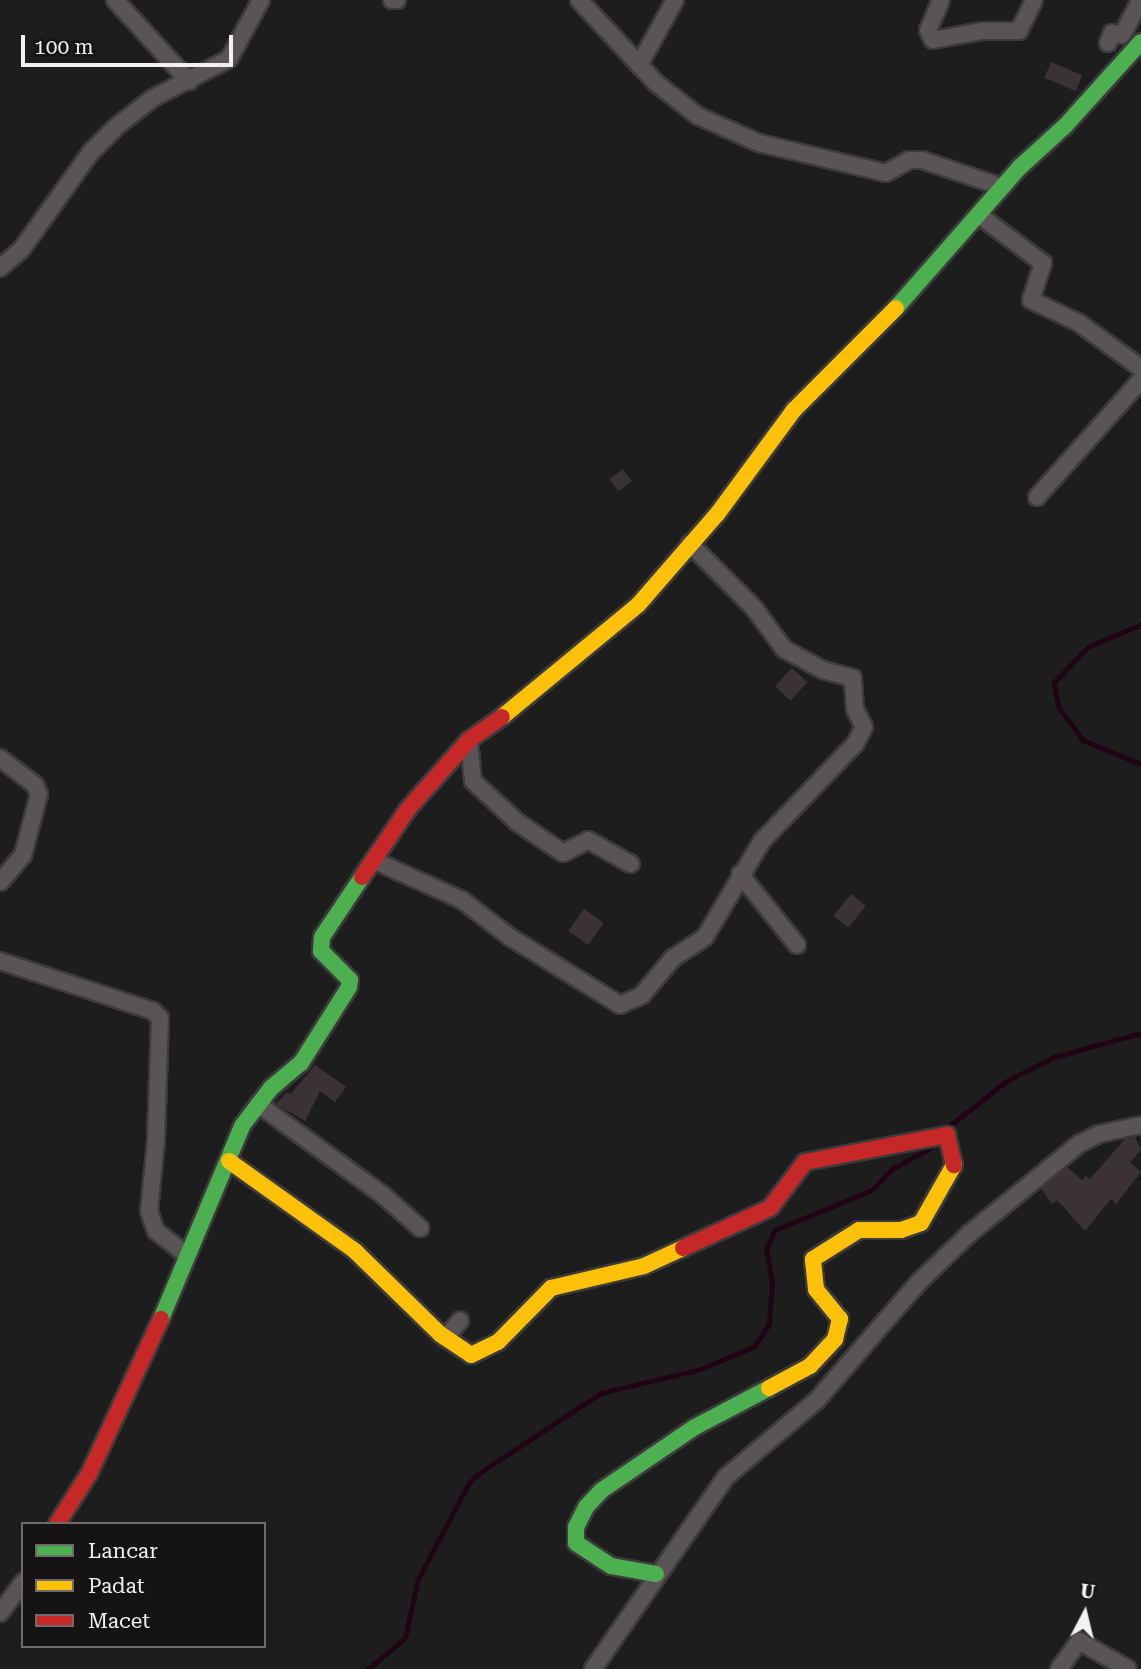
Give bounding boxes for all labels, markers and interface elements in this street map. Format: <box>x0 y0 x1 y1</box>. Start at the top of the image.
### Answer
scale bar <box>24 21 236 65</box>
text: 100 m <box>34 35 94 59</box>
legend <box>21 1522 266 1648</box>
text: Lancar <box>88 1539 158 1563</box>
text: Padat <box>88 1574 145 1598</box>
north arrow <box>1050 1578 1120 1648</box>
text: U <box>1079 1579 1096 1604</box>
text: Macet <box>88 1609 150 1633</box>

